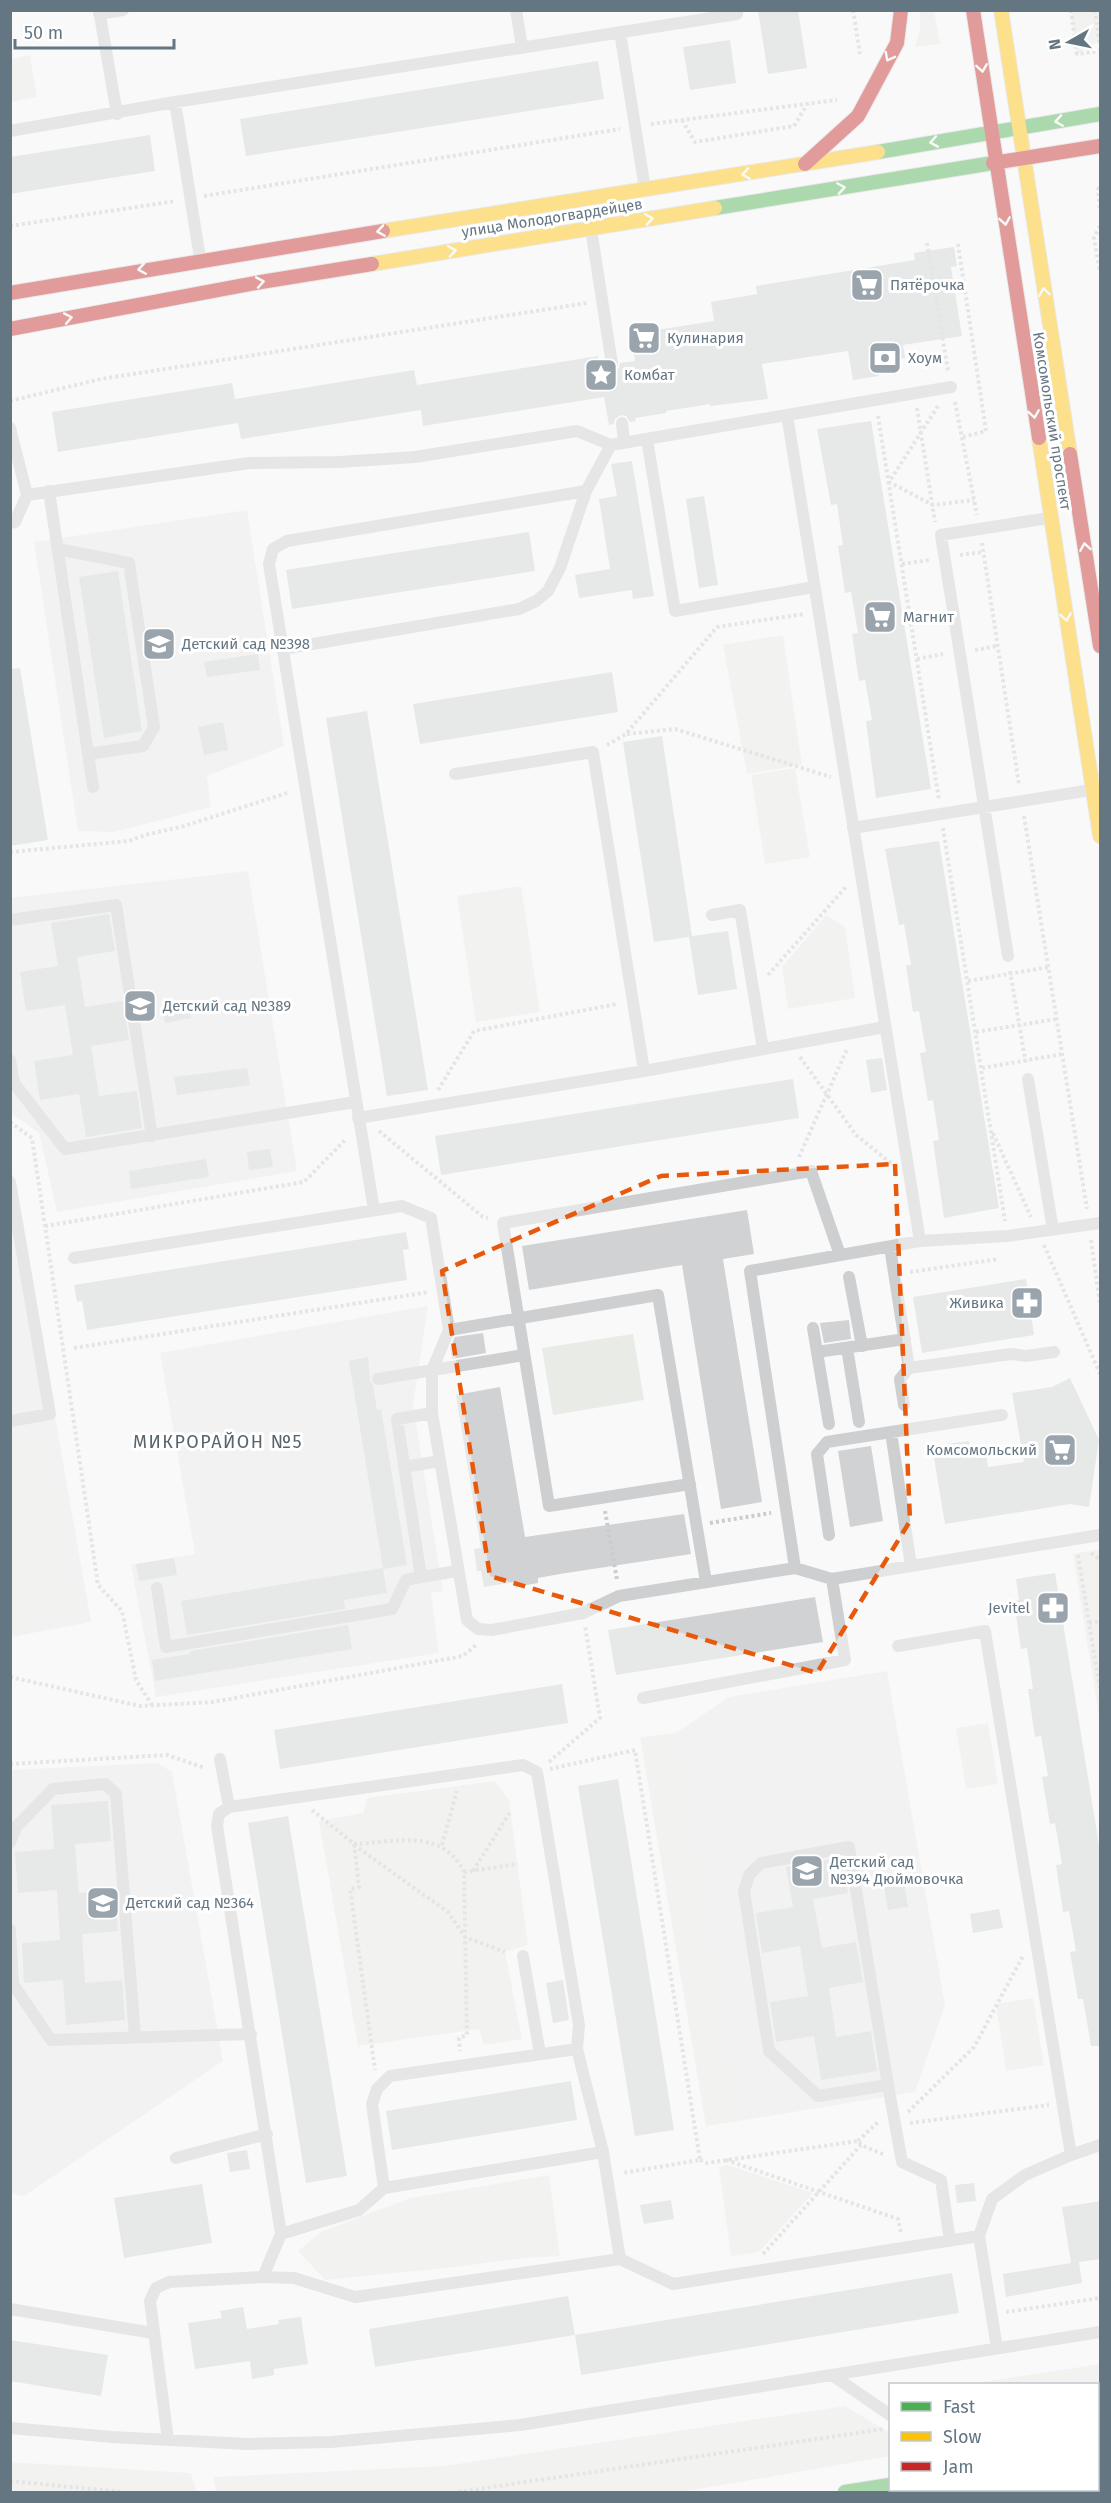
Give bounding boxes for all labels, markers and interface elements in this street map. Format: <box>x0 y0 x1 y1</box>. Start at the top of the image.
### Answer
scale bar <box>15 12 174 50</box>
north arrow <box>1039 12 1099 72</box>
text: 50 m <box>24 22 63 44</box>
text: N <box>1044 38 1065 51</box>
one-way arrow <box>885 51 896 61</box>
one-way arrow <box>975 63 988 73</box>
one-way arrow <box>1055 114 1064 126</box>
one-way arrow <box>929 135 939 148</box>
one-way arrow <box>741 168 750 180</box>
one-way arrow <box>837 183 846 195</box>
street label: улица Молодогвардейцев <box>460 195 644 241</box>
one-way arrow <box>644 213 654 226</box>
one-way arrow <box>998 216 1010 226</box>
one-way arrow <box>376 224 386 237</box>
one-way arrow <box>447 245 457 258</box>
one-way arrow <box>138 263 147 275</box>
supermarket icon: Пятёрочка <box>849 267 885 303</box>
one-way arrow <box>254 276 264 289</box>
place label: Пятёрочка <box>890 276 965 294</box>
one-way arrow <box>1038 288 1051 298</box>
one-way arrow <box>63 312 73 325</box>
supermarket icon: Кулинария <box>626 320 662 356</box>
place label: Кулинария <box>667 329 744 347</box>
street label: Комсомольский проспект <box>1029 331 1075 512</box>
bank icon: Хоум <box>867 340 903 376</box>
place label: Хоум <box>908 349 942 367</box>
place icon: Комбат <box>583 357 619 393</box>
place label: Комбат <box>624 366 675 384</box>
one-way arrow <box>1028 409 1040 418</box>
one-way arrow <box>1079 542 1091 552</box>
supermarket icon: Магнит <box>862 599 898 635</box>
place label: Магнит <box>903 608 954 626</box>
one-way arrow <box>1059 613 1071 622</box>
school or university icon: Детский сад №398 <box>141 626 177 662</box>
place label: Детский сад №398 <box>181 635 310 653</box>
school or university icon: Детский сад №389 <box>122 988 158 1024</box>
place label: Детский сад №389 <box>162 997 291 1015</box>
pharmacy icon: Живика <box>1009 1285 1045 1321</box>
place label: Живика <box>950 1294 1004 1312</box>
district label: МИКРОРАЙОН №5 <box>133 1431 303 1453</box>
supermarket icon: Комсомольский <box>1042 1432 1078 1468</box>
place label: Комсомольский <box>926 1441 1037 1459</box>
pharmacy icon: Jevitel <box>1035 1590 1071 1626</box>
place label: Jevitel <box>988 1599 1031 1617</box>
school or university icon: Детский сад №394 Дюймовочка <box>789 1853 825 1889</box>
place label: Детский сад №394 Дюймовочка <box>829 1853 964 1888</box>
school or university icon: Детский сад №364 <box>85 1885 121 1921</box>
place label: Детский сад №364 <box>125 1894 254 1912</box>
legend <box>889 2383 1099 2491</box>
text: Fast <box>943 2396 976 2418</box>
text: Slow <box>943 2426 982 2448</box>
text: Jam <box>943 2456 974 2478</box>

